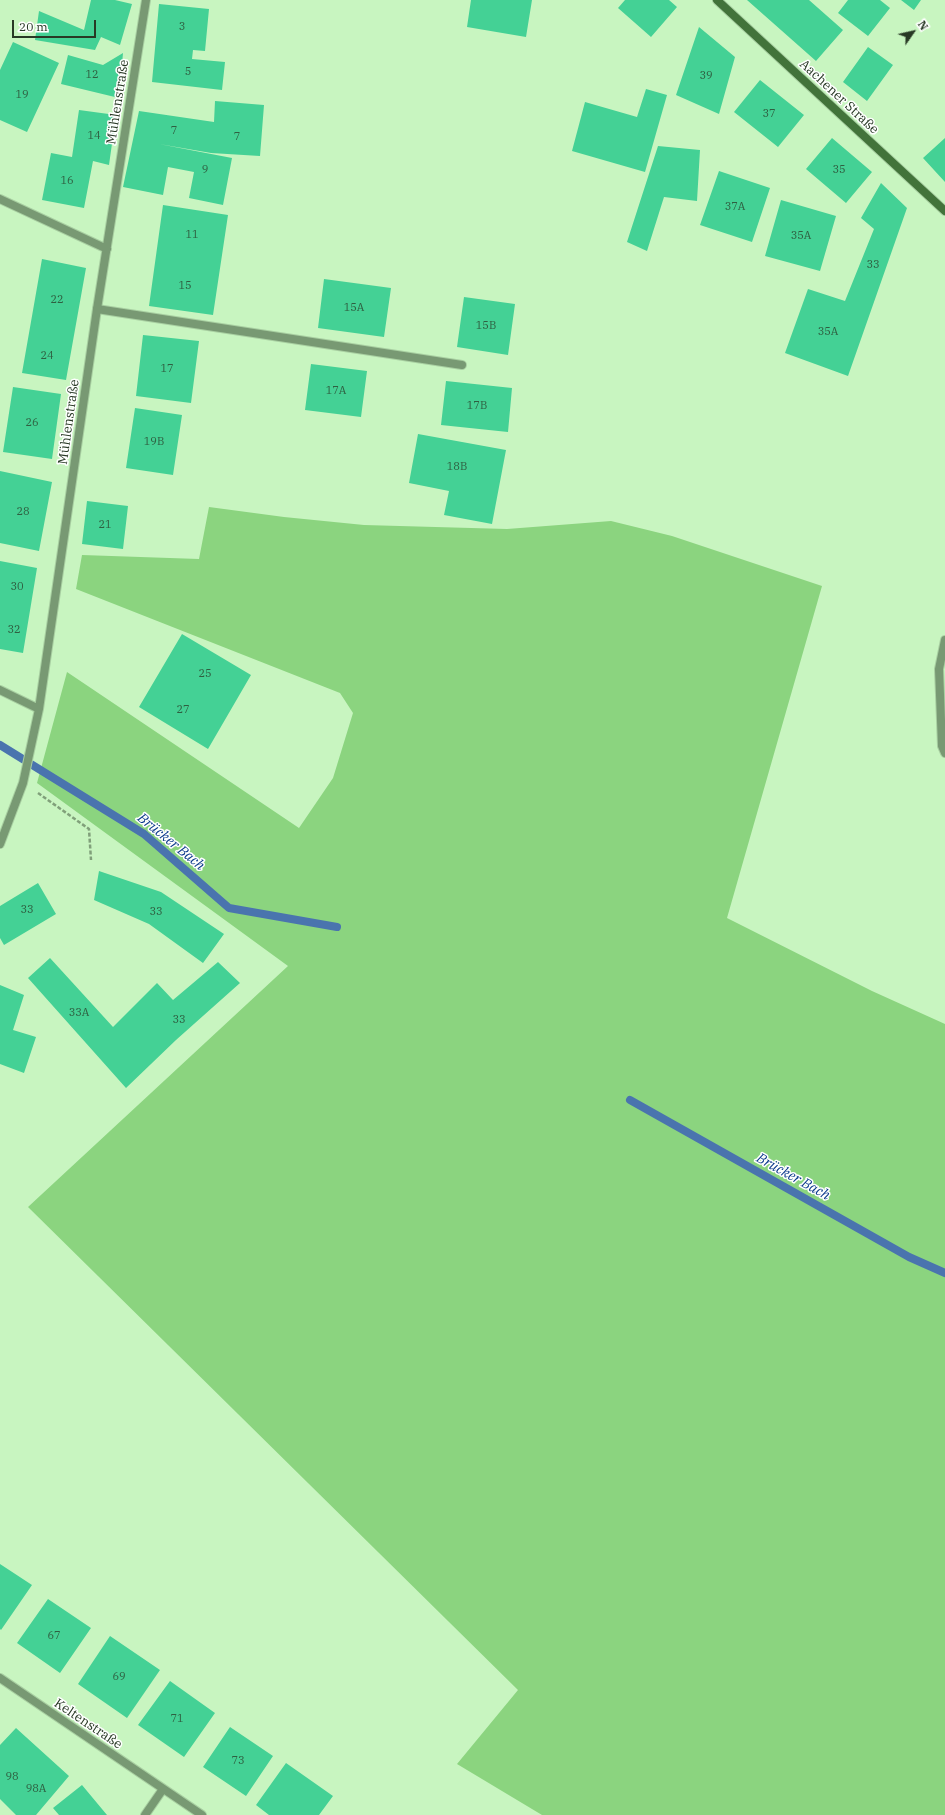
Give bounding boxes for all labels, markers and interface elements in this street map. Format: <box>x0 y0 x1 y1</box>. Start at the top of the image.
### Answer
scale bar <box>14 12 98 38</box>
north arrow <box>893 12 933 52</box>
text: N <box>915 18 931 33</box>
text: 20 m <box>19 19 48 34</box>
house number: 3 <box>179 20 185 34</box>
street label: Aachener Straße <box>796 56 882 138</box>
street label: Mühlenstraße <box>104 58 132 146</box>
house number: 5 <box>185 65 191 79</box>
house number: 12 <box>85 68 99 82</box>
house number: 39 <box>699 69 713 83</box>
house number: 19 <box>15 88 29 102</box>
house number: 37 <box>762 107 776 121</box>
house number: 7 <box>171 124 177 138</box>
house number: 14 <box>87 129 101 143</box>
house number: 7 <box>234 130 240 144</box>
house number: 9 <box>202 163 208 177</box>
house number: 35 <box>832 163 846 177</box>
house number: 16 <box>60 174 74 188</box>
house number: 37A <box>725 200 745 214</box>
house number: 11 <box>185 228 199 242</box>
house number: 35A <box>791 229 811 243</box>
house number: 33 <box>866 258 880 272</box>
house number: 15 <box>178 279 192 293</box>
house number: 22 <box>50 293 64 307</box>
house number: 15A <box>344 301 364 315</box>
house number: 15B <box>476 319 496 333</box>
house number: 35A <box>818 325 838 339</box>
house number: 24 <box>40 349 54 363</box>
house number: 17 <box>160 362 174 376</box>
street label: Mühlenstraße <box>55 378 83 466</box>
house number: 17A <box>326 384 346 398</box>
house number: 17B <box>467 399 487 413</box>
house number: 26 <box>25 416 39 430</box>
house number: 19B <box>144 435 164 449</box>
house number: 18B <box>447 460 467 474</box>
house number: 28 <box>16 505 30 519</box>
house number: 21 <box>98 518 112 532</box>
house number: 30 <box>10 580 24 594</box>
house number: 32 <box>7 623 21 637</box>
house number: 25 <box>198 667 212 681</box>
house number: 27 <box>176 703 190 717</box>
water label: Brücker Bach <box>134 810 208 874</box>
house number: 33 <box>20 903 34 917</box>
house number: 33 <box>149 905 163 919</box>
house number: 33A <box>69 1006 89 1020</box>
house number: 33 <box>172 1013 186 1027</box>
water label: Brücker Bach <box>753 1150 833 1204</box>
house number: 67 <box>47 1629 61 1643</box>
house number: 69 <box>112 1670 126 1684</box>
street label: Keltenstraße <box>51 1696 125 1752</box>
house number: 71 <box>170 1712 184 1726</box>
house number: 73 <box>231 1754 245 1768</box>
house number: 98 <box>5 1770 19 1784</box>
house number: 98A <box>26 1782 46 1796</box>

